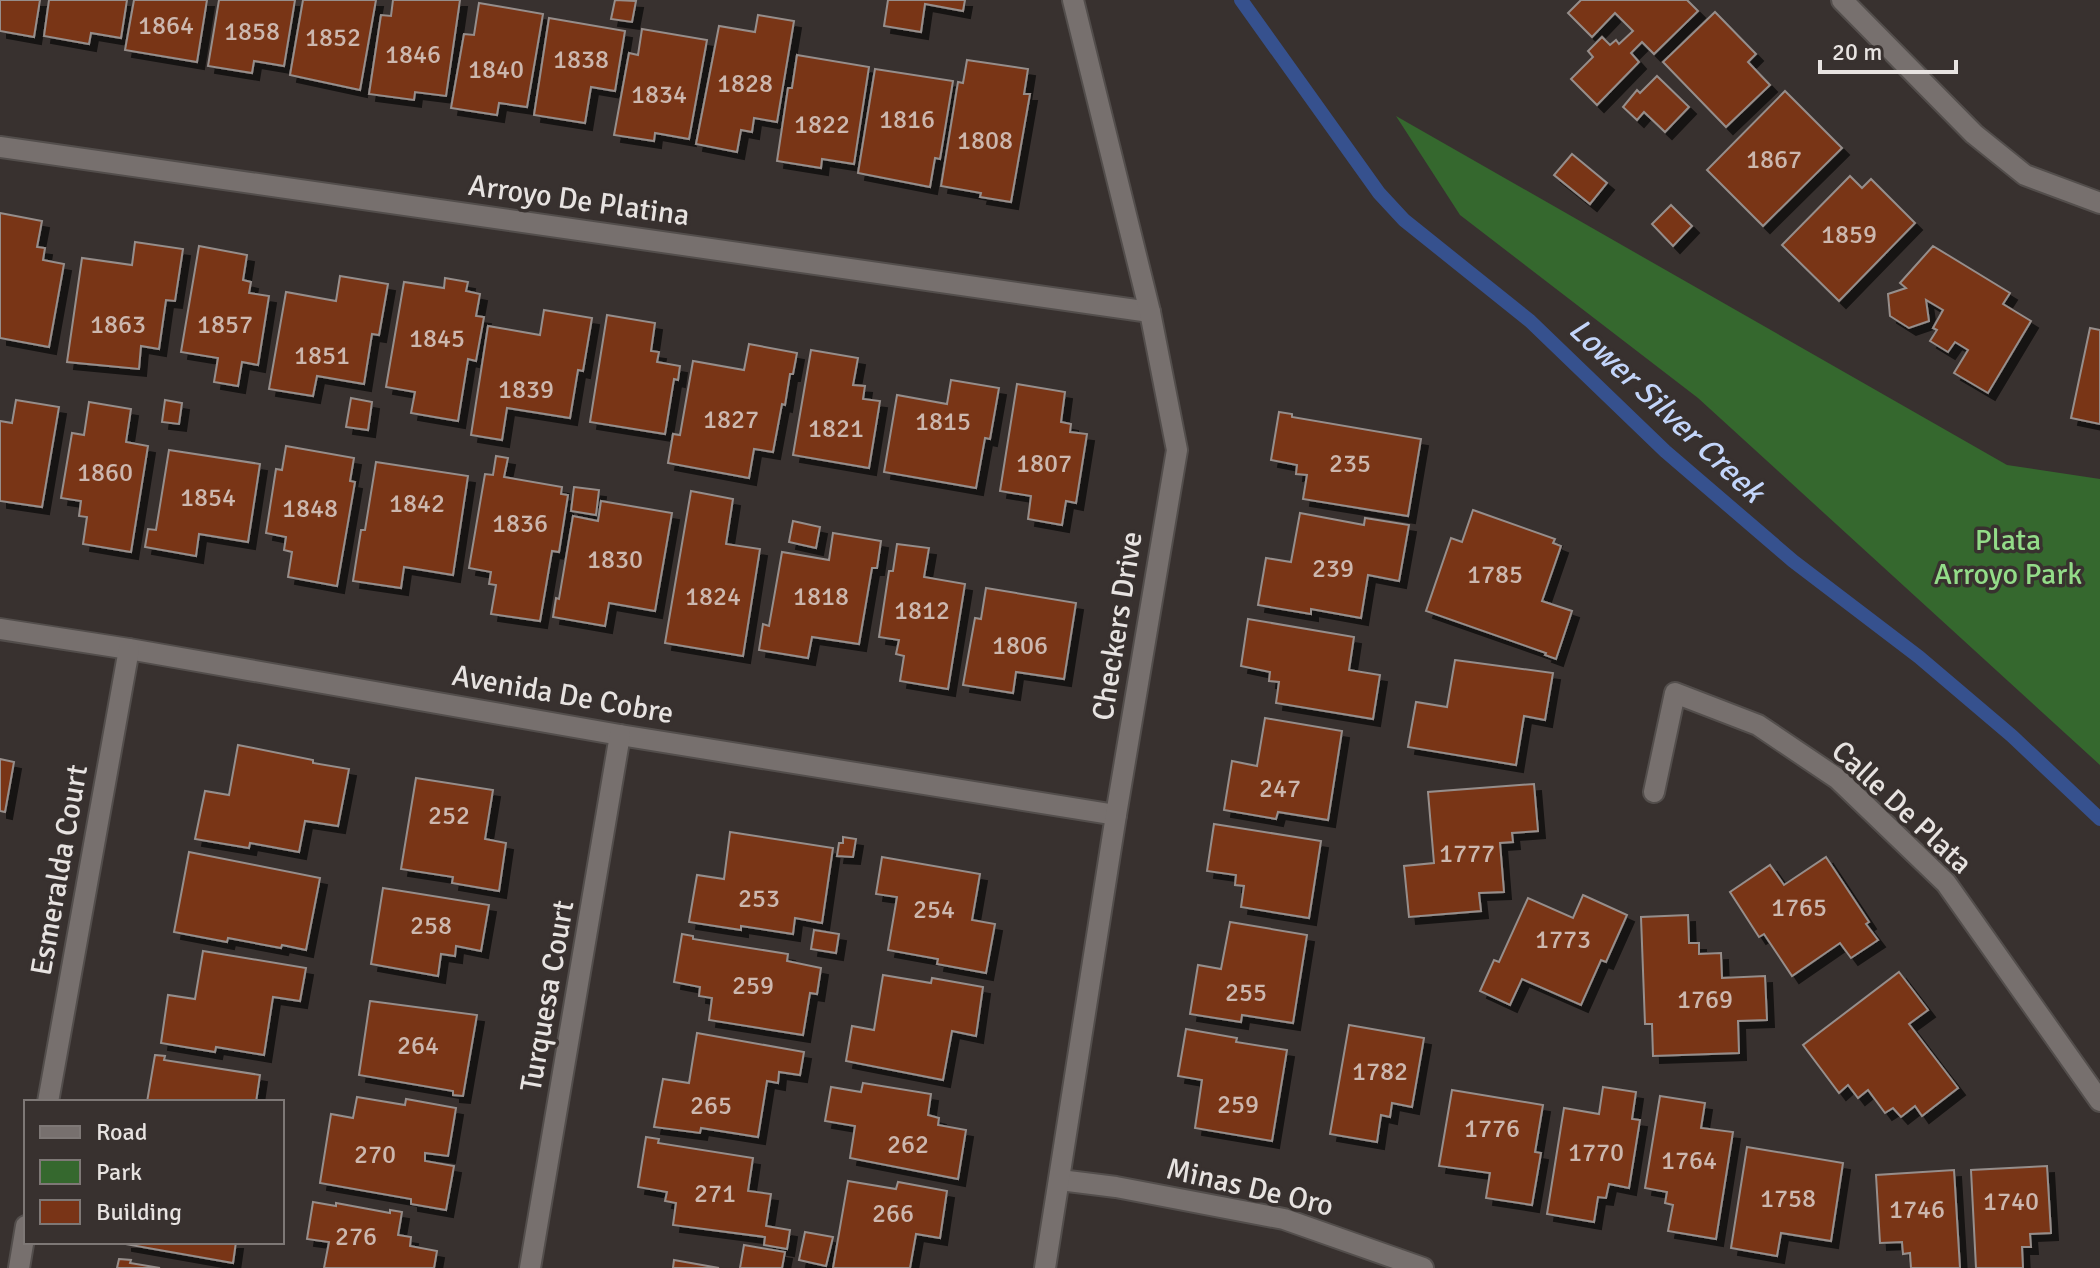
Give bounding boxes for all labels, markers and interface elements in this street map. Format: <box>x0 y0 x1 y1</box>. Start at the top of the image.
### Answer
house number: 1864 <box>138 10 194 42</box>
house number: 1858 <box>224 16 280 48</box>
house number: 1852 <box>305 22 361 54</box>
scale bar <box>1820 24 1956 74</box>
text: 20 m <box>1832 37 1882 67</box>
house number: 1846 <box>385 39 441 71</box>
house number: 1838 <box>553 44 609 76</box>
house number: 1840 <box>468 54 524 86</box>
house number: 1828 <box>717 68 773 100</box>
house number: 1834 <box>631 79 687 111</box>
house number: 1816 <box>879 104 935 136</box>
house number: 1822 <box>794 109 850 141</box>
house number: 1808 <box>957 125 1013 157</box>
house number: 1867 <box>1746 144 1802 176</box>
street label: Arroyo De Platina <box>466 167 692 234</box>
house number: 1859 <box>1821 219 1877 251</box>
house number: 1863 <box>90 309 146 341</box>
house number: 1857 <box>197 309 253 341</box>
water label: Lower Silver Creek <box>1561 310 1775 513</box>
house number: 1845 <box>409 323 465 355</box>
house number: 1851 <box>294 340 350 372</box>
house number: 1839 <box>498 374 554 406</box>
house number: 1827 <box>703 404 759 436</box>
house number: 1815 <box>915 406 971 438</box>
house number: 1821 <box>808 413 864 445</box>
house number: 1807 <box>1016 448 1072 480</box>
house number: 235 <box>1329 448 1371 480</box>
house number: 1860 <box>77 457 133 489</box>
house number: 1854 <box>180 482 236 514</box>
house number: 1842 <box>389 488 445 520</box>
house number: 1848 <box>282 493 338 525</box>
house number: 1836 <box>492 508 548 540</box>
park label: Plata Arroyo Park <box>1934 522 2082 593</box>
street label: Checkers Drive <box>1084 529 1151 723</box>
house number: 1830 <box>587 544 643 576</box>
house number: 239 <box>1312 553 1354 585</box>
house number: 1785 <box>1467 559 1523 591</box>
house number: 1824 <box>685 581 741 613</box>
house number: 1818 <box>793 581 849 613</box>
house number: 1812 <box>894 595 950 627</box>
house number: 1806 <box>992 630 1048 662</box>
street label: Avenida De Cobre <box>449 657 677 732</box>
street label: Calle De Plata <box>1823 733 1980 882</box>
street label: Esmeralda Court <box>23 762 96 978</box>
house number: 247 <box>1259 773 1301 805</box>
house number: 252 <box>428 800 470 832</box>
house number: 1777 <box>1439 838 1495 870</box>
house number: 253 <box>738 883 780 915</box>
house number: 1765 <box>1771 892 1827 924</box>
house number: 254 <box>913 894 955 926</box>
street label: Turquesa Court <box>512 898 583 1095</box>
house number: 258 <box>410 910 452 942</box>
house number: 1773 <box>1535 924 1591 956</box>
house number: 259 <box>732 970 774 1002</box>
house number: 255 <box>1225 977 1267 1009</box>
house number: 1769 <box>1677 984 1733 1016</box>
house number: 264 <box>397 1030 439 1062</box>
house number: 1782 <box>1352 1056 1408 1088</box>
house number: 259 <box>1217 1089 1259 1121</box>
house number: 265 <box>690 1090 732 1122</box>
legend <box>24 1100 284 1244</box>
house number: 1776 <box>1464 1113 1520 1145</box>
text: Road <box>96 1117 147 1147</box>
house number: 262 <box>887 1129 929 1161</box>
house number: 1770 <box>1568 1137 1624 1169</box>
house number: 270 <box>354 1139 396 1171</box>
house number: 1764 <box>1661 1145 1717 1177</box>
street label: Minas De Oro <box>1163 1150 1337 1225</box>
text: Park <box>96 1157 142 1187</box>
house number: 271 <box>694 1178 736 1210</box>
house number: 1758 <box>1760 1183 1816 1215</box>
house number: 1740 <box>1983 1186 2039 1218</box>
house number: 1746 <box>1889 1194 1945 1226</box>
text: Building <box>96 1197 182 1227</box>
house number: 266 <box>872 1198 914 1230</box>
house number: 276 <box>335 1221 377 1253</box>

